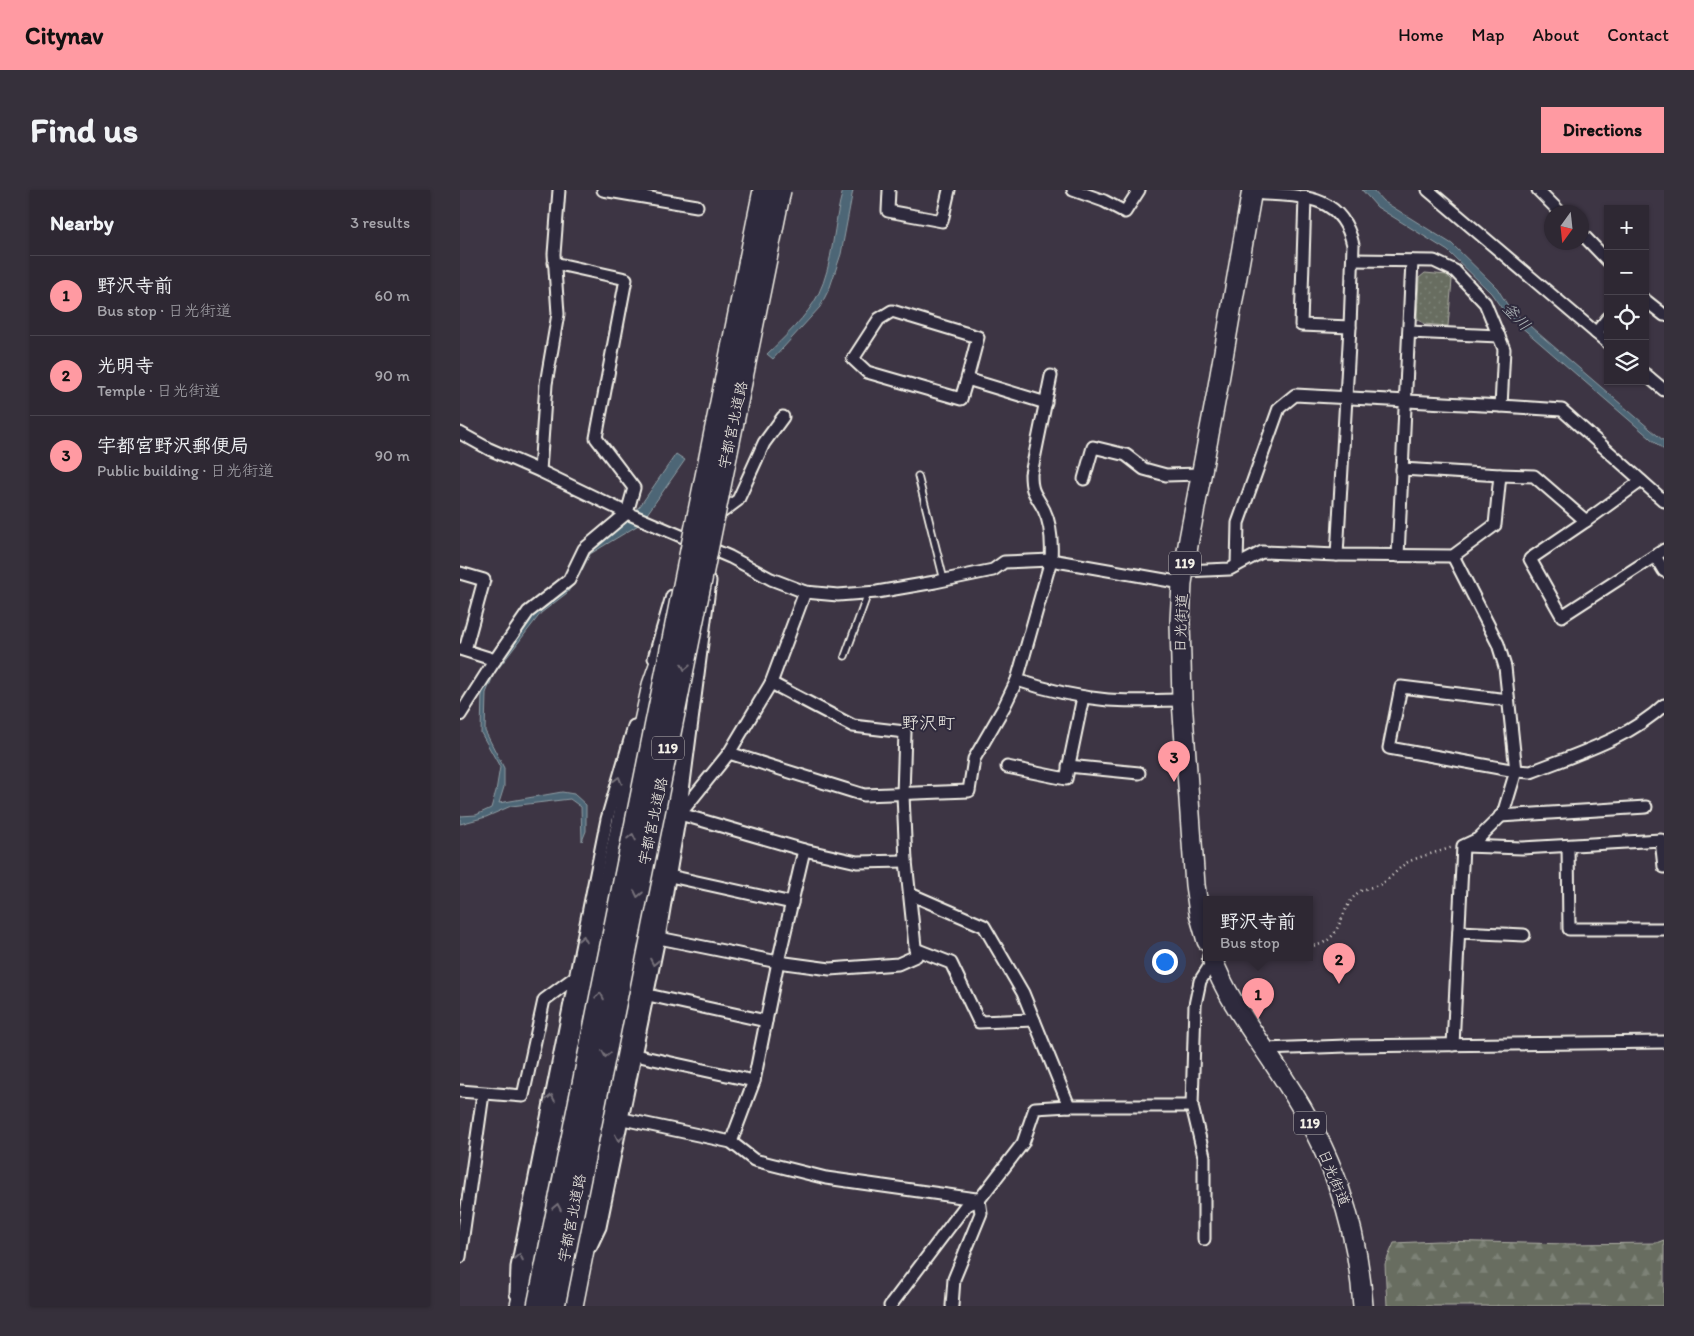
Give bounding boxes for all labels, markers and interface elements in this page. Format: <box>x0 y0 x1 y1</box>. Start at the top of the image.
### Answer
text: Citynav <box>25 21 103 50</box>
text: Home <box>1398 24 1444 46</box>
text: Map <box>1472 24 1505 46</box>
text: About <box>1533 24 1579 46</box>
text: Contact <box>1607 24 1669 46</box>
button: Directions <box>1541 107 1664 153</box>
text: Find us <box>30 109 138 151</box>
north arrow <box>1544 205 1589 250</box>
map controls <box>1604 205 1649 385</box>
button: + <box>1604 205 1649 250</box>
text: Nearby <box>50 210 114 235</box>
text: 3 results <box>350 213 410 232</box>
button: − <box>1604 250 1649 295</box>
text: 野沢寺前 <box>97 274 173 297</box>
text: 1 <box>62 286 70 305</box>
text: 60 m <box>375 286 410 305</box>
button: locate <box>1604 295 1649 340</box>
water label: 釜川 <box>1499 298 1535 334</box>
text: Bus stop · 日光街道 <box>97 301 232 320</box>
button: layers <box>1604 340 1649 385</box>
text: 光明寺 <box>97 354 154 377</box>
text: 2 <box>62 366 70 385</box>
text: 90 m <box>375 366 410 385</box>
street label: 宇都宮北道路 <box>715 379 751 471</box>
text: Temple · 日光街道 <box>97 381 221 400</box>
text: 宇都宮野沢郵便局 <box>97 434 249 457</box>
text: 3 <box>62 446 70 465</box>
text: 90 m <box>375 446 410 465</box>
text: Public building · 日光街道 <box>97 461 274 480</box>
road number: 119 <box>1169 552 1201 574</box>
street label: 日光街道 <box>1171 593 1191 653</box>
one-way arrow <box>680 662 690 671</box>
district label: 野沢町 <box>901 712 955 734</box>
road number: 119 <box>652 736 684 760</box>
pin: 3 <box>1158 741 1190 782</box>
street label: 宇都宮北道路 <box>635 775 671 867</box>
one-way arrow <box>613 777 623 785</box>
one-way arrow <box>626 832 637 841</box>
one-way arrow <box>633 890 644 899</box>
popup <box>1203 896 1313 961</box>
text: 野沢寺前 <box>1220 910 1296 933</box>
text: Bus stop <box>1220 933 1280 952</box>
one-way arrow <box>577 934 588 943</box>
pin: 2 <box>1323 943 1355 984</box>
your location <box>1152 949 1178 975</box>
one-way arrow <box>650 957 660 966</box>
pin: 1 <box>1242 978 1274 1019</box>
one-way arrow <box>594 992 605 1001</box>
one-way arrow <box>601 1049 611 1058</box>
one-way arrow <box>545 1094 555 1103</box>
road number: 119 <box>1294 1111 1326 1134</box>
one-way arrow <box>614 1134 625 1142</box>
street label: 日光街道 <box>1314 1147 1354 1209</box>
street label: 宇都宮北道路 <box>555 1172 589 1264</box>
one-way arrow <box>551 1202 562 1211</box>
one-way arrow <box>513 1253 523 1262</box>

